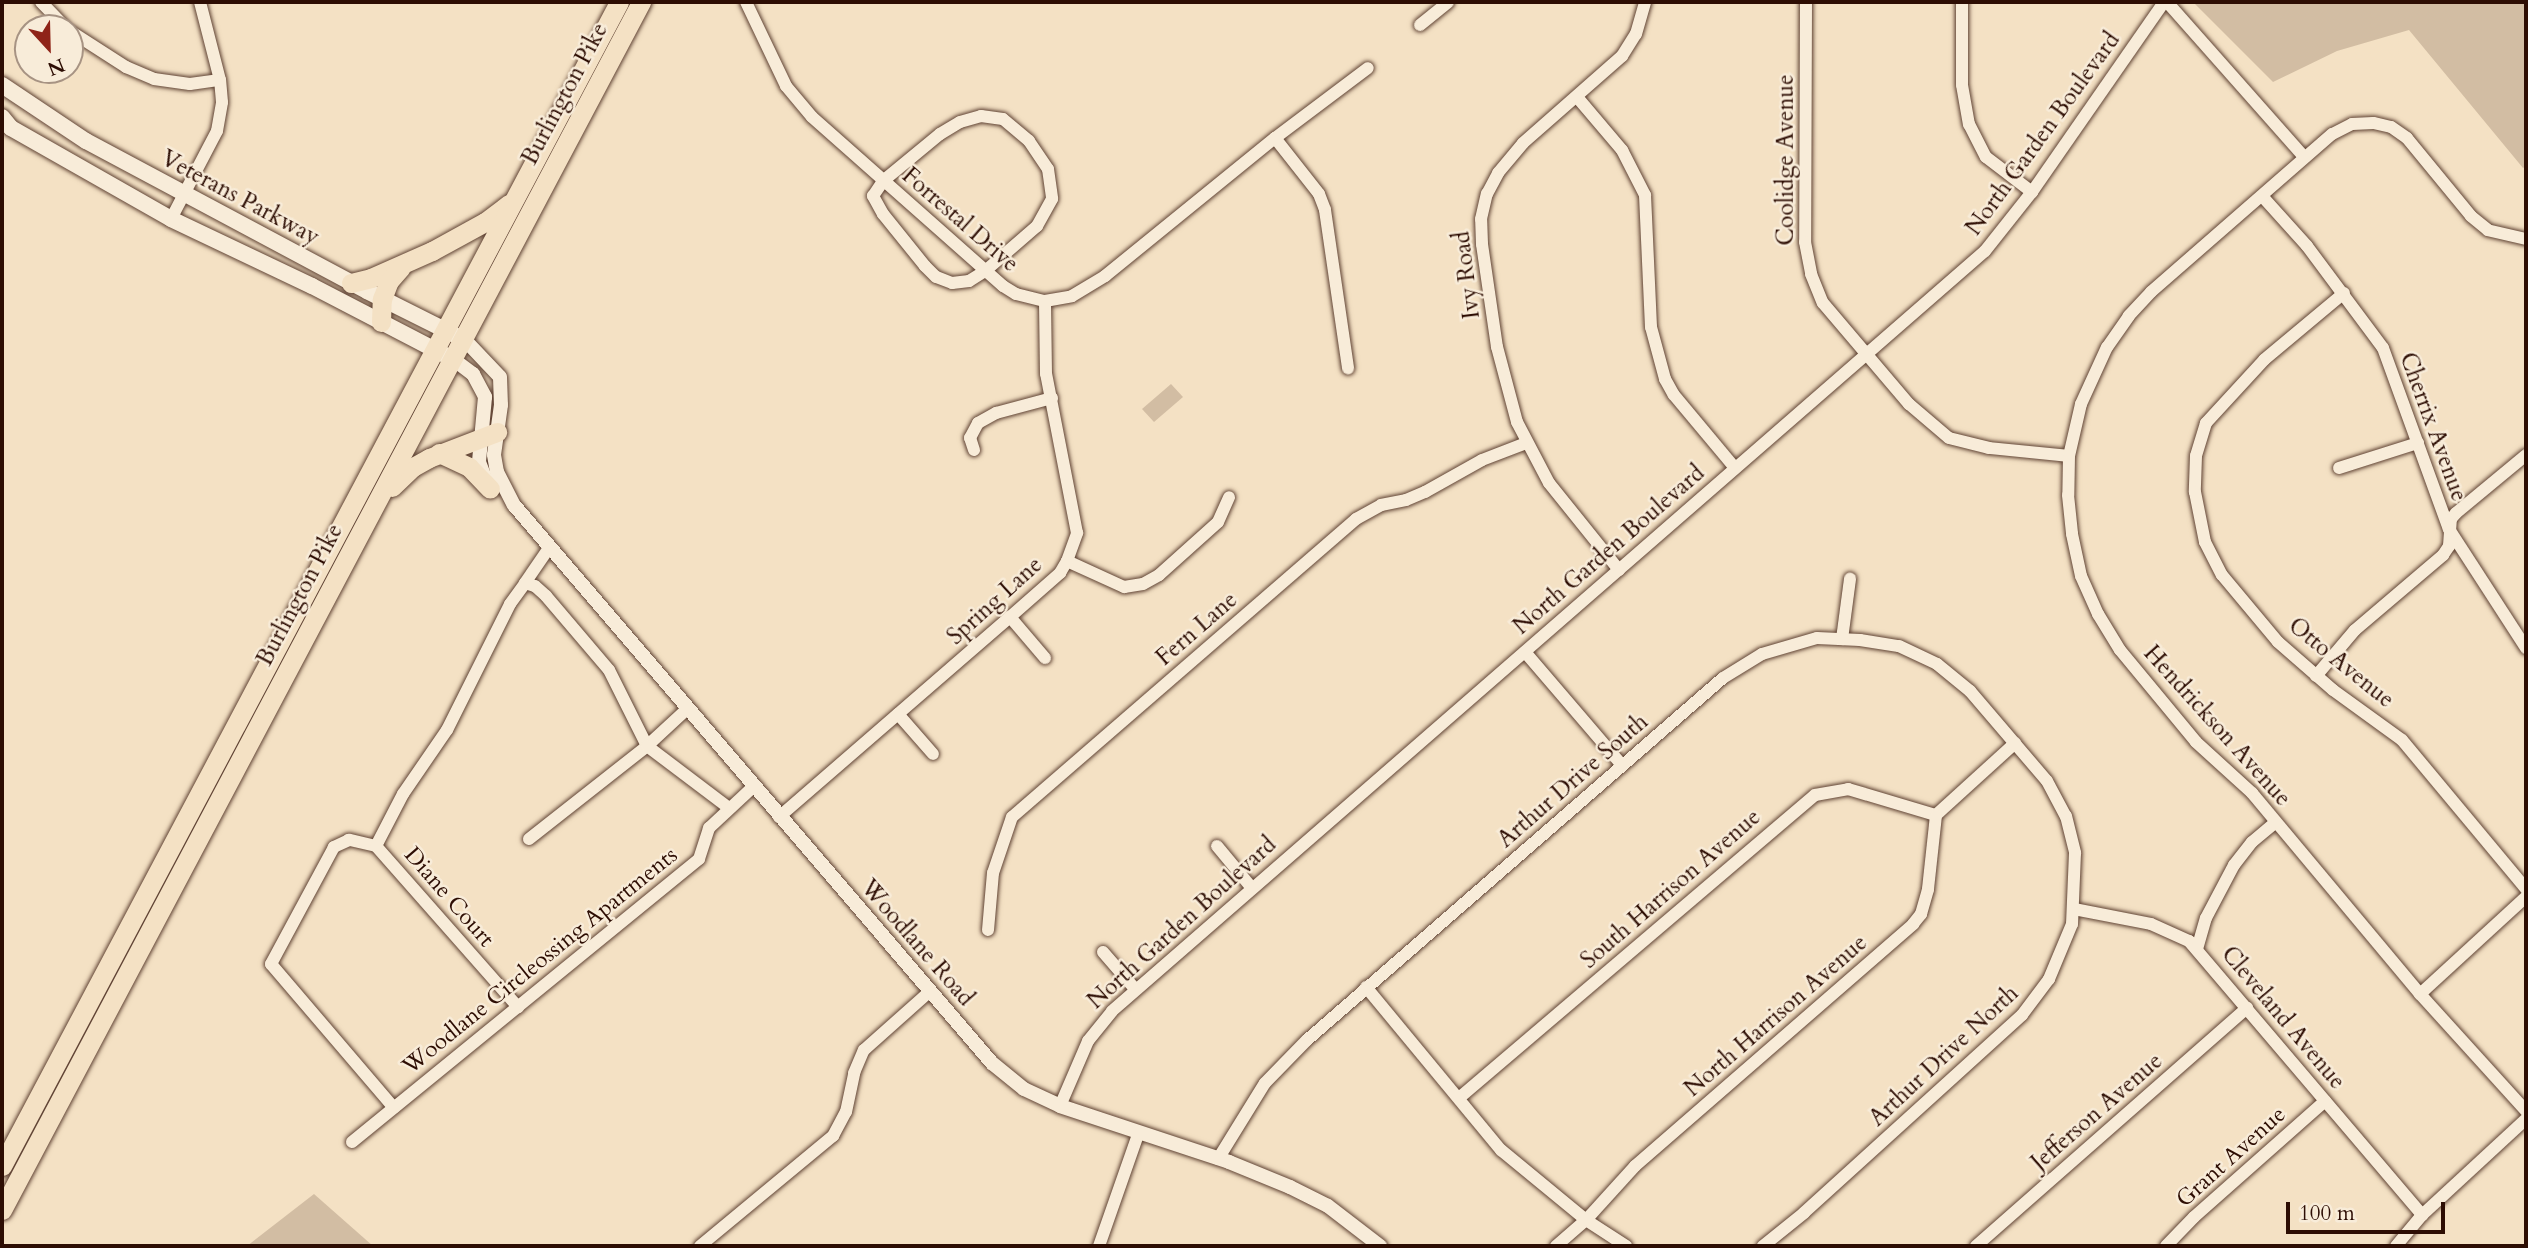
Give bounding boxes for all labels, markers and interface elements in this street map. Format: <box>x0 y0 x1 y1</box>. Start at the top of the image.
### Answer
north arrow <box>14 14 84 84</box>
street label: Burlington Pike <box>516 18 614 170</box>
street label: North Garden Boulevard <box>1960 27 2126 241</box>
text: N <box>44 51 69 82</box>
street label: Coolidge Avenue <box>1772 74 1800 246</box>
street label: Veterans Parkway <box>156 145 324 251</box>
street label: Forrestal Drive <box>896 162 1024 278</box>
street label: Ivy Road <box>1448 229 1486 321</box>
street label: Cherrix Avenue <box>2393 349 2473 505</box>
street label: North Garden Boulevard <box>1508 459 1710 641</box>
street label: Burlington Pike <box>251 519 349 671</box>
street label: Spring Lane <box>942 551 1048 651</box>
street label: Fern Lane <box>1151 586 1243 672</box>
street label: Otto Avenue <box>2283 612 2399 714</box>
street label: Hendrickson Avenue <box>2138 640 2296 812</box>
street label: Arthur Drive South <box>1492 708 1654 854</box>
street label: South Harrison Avenue <box>1576 803 1766 975</box>
street label: North Garden Boulevard <box>1082 831 1282 1015</box>
street label: Woodlane Circleossing Apartments <box>397 841 683 1081</box>
street label: Diane Court <box>398 841 500 953</box>
street label: Woodlane Road <box>855 874 979 1012</box>
street label: North Harrison Avenue <box>1679 929 1873 1103</box>
street label: Cleveland Avenue <box>2215 941 2351 1095</box>
street label: Arthur Drive North <box>1864 980 2024 1132</box>
street label: Jefferson Avenue <box>2026 1048 2168 1176</box>
street label: Grant Avenue <box>2171 1101 2291 1213</box>
scale bar <box>2290 1188 2449 1232</box>
text: 100 m <box>2299 1199 2355 1228</box>

